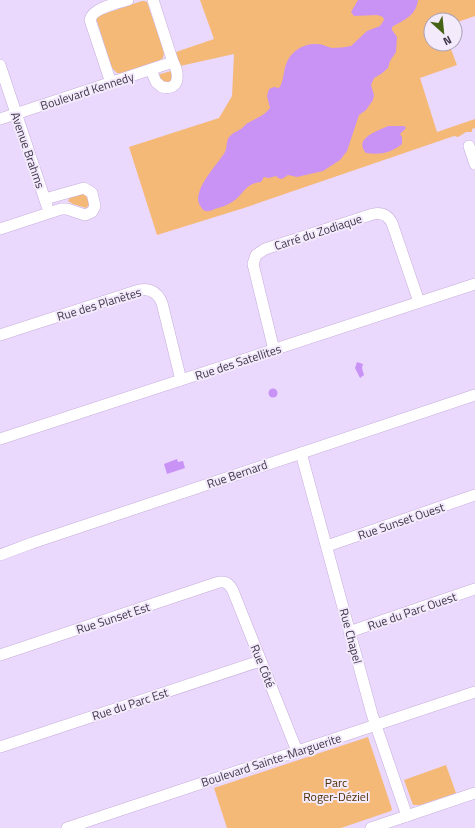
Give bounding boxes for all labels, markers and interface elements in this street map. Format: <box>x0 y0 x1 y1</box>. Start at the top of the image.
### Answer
north arrow <box>423 12 463 52</box>
text: N <box>441 32 455 50</box>
street label: Boulevard Kennedy <box>38 67 136 115</box>
street label: Avenue Brahms <box>6 109 50 191</box>
street label: Carré du Zodiaque <box>272 209 364 255</box>
street label: Rue des Planètes <box>54 282 144 326</box>
street label: Rue des Satellites <box>192 339 284 385</box>
street label: Rue Bernard <box>204 455 270 493</box>
street label: Rue Sunset Ouest <box>355 497 448 545</box>
street label: Rue du Parc Ouest <box>365 587 460 635</box>
street label: Rue Sunset Est <box>74 597 153 639</box>
street label: Rue Chapel <box>335 606 367 666</box>
street label: Rue Côté <box>246 641 280 691</box>
street label: Rue du Parc Est <box>89 682 171 725</box>
street label: Boulevard Sainte-Marguerite <box>198 728 344 792</box>
park label: Parc Roger-Déziel <box>303 773 369 806</box>

